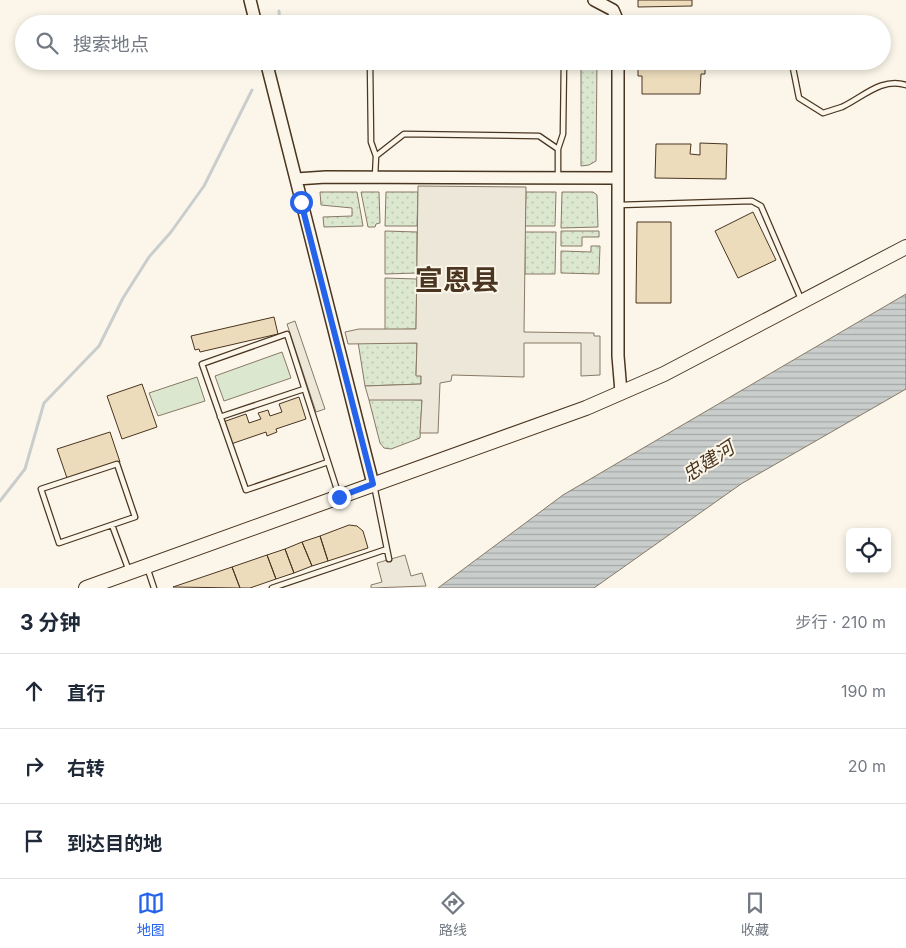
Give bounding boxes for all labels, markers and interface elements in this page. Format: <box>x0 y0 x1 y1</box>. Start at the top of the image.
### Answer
search box <box>15 15 891 70</box>
icon: search <box>33 29 61 57</box>
text: 搜索地点 <box>73 33 149 56</box>
route start <box>290 191 313 214</box>
district label: 宣恩县 <box>415 263 499 297</box>
water label: 忠建河 <box>678 434 742 487</box>
route end <box>328 486 351 509</box>
map controls <box>846 528 891 573</box>
button: locate <box>846 528 891 573</box>
text: 3 分钟 <box>20 610 81 635</box>
text: 步行 · 210 m <box>796 612 886 632</box>
icon: ahead <box>20 677 48 705</box>
text: 190 m <box>841 681 886 701</box>
text: 直行 <box>67 682 105 705</box>
icon: right <box>20 752 48 780</box>
text: 20 m <box>848 756 886 776</box>
text: 右转 <box>67 757 105 780</box>
icon: arrive <box>20 827 48 855</box>
text: 到达目的地 <box>67 832 162 855</box>
tab: 地图 <box>137 889 165 939</box>
tab: 路线 <box>439 889 467 939</box>
tab: 收藏 <box>741 889 769 939</box>

